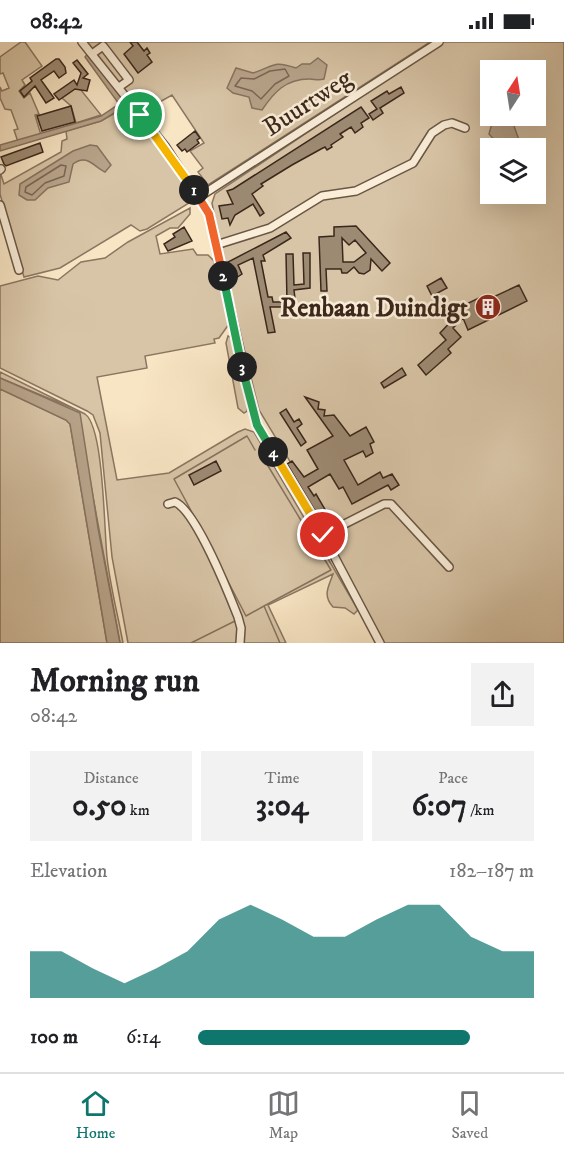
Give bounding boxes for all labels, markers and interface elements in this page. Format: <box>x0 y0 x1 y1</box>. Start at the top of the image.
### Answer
text: 08:42 <box>30 8 82 35</box>
north arrow <box>480 60 546 126</box>
map controls <box>480 60 546 204</box>
street label: Buurtweg <box>257 62 359 144</box>
pin <box>114 89 165 140</box>
icon: arrive <box>123 98 156 131</box>
button: layers <box>480 138 546 204</box>
pin: 1 <box>179 175 209 205</box>
text: 1 <box>191 180 197 200</box>
pin: 2 <box>208 261 238 291</box>
text: 2 <box>219 266 227 286</box>
place label: Renbaan Duindigt <box>280 292 469 325</box>
building icon: Renbaan Duindigt <box>473 292 503 322</box>
pin: 3 <box>227 352 257 382</box>
text: 3 <box>239 357 245 377</box>
pin: 4 <box>258 437 288 467</box>
text: 4 <box>268 442 278 462</box>
pin <box>297 509 348 560</box>
icon: check <box>306 518 339 551</box>
text: Morning run <box>30 661 199 702</box>
button: share <box>471 663 534 726</box>
text: 08:42 <box>30 704 77 729</box>
text: Distance <box>83 768 139 788</box>
text: Time <box>265 768 299 788</box>
text: Pace <box>438 768 468 788</box>
text: 0.50 <box>72 788 126 825</box>
text: 3:04 <box>256 788 308 825</box>
text: 6:07 <box>411 788 467 825</box>
text: km <box>126 800 150 820</box>
text: /km <box>467 800 495 820</box>
text: Elevation <box>30 859 107 884</box>
text: 182–187 m <box>449 859 534 884</box>
text: 100 m <box>30 1025 78 1050</box>
text: 6:14 <box>126 1025 160 1050</box>
tab: Home <box>76 1087 115 1143</box>
tab: Map <box>267 1087 300 1143</box>
tab: Saved <box>451 1087 488 1143</box>

